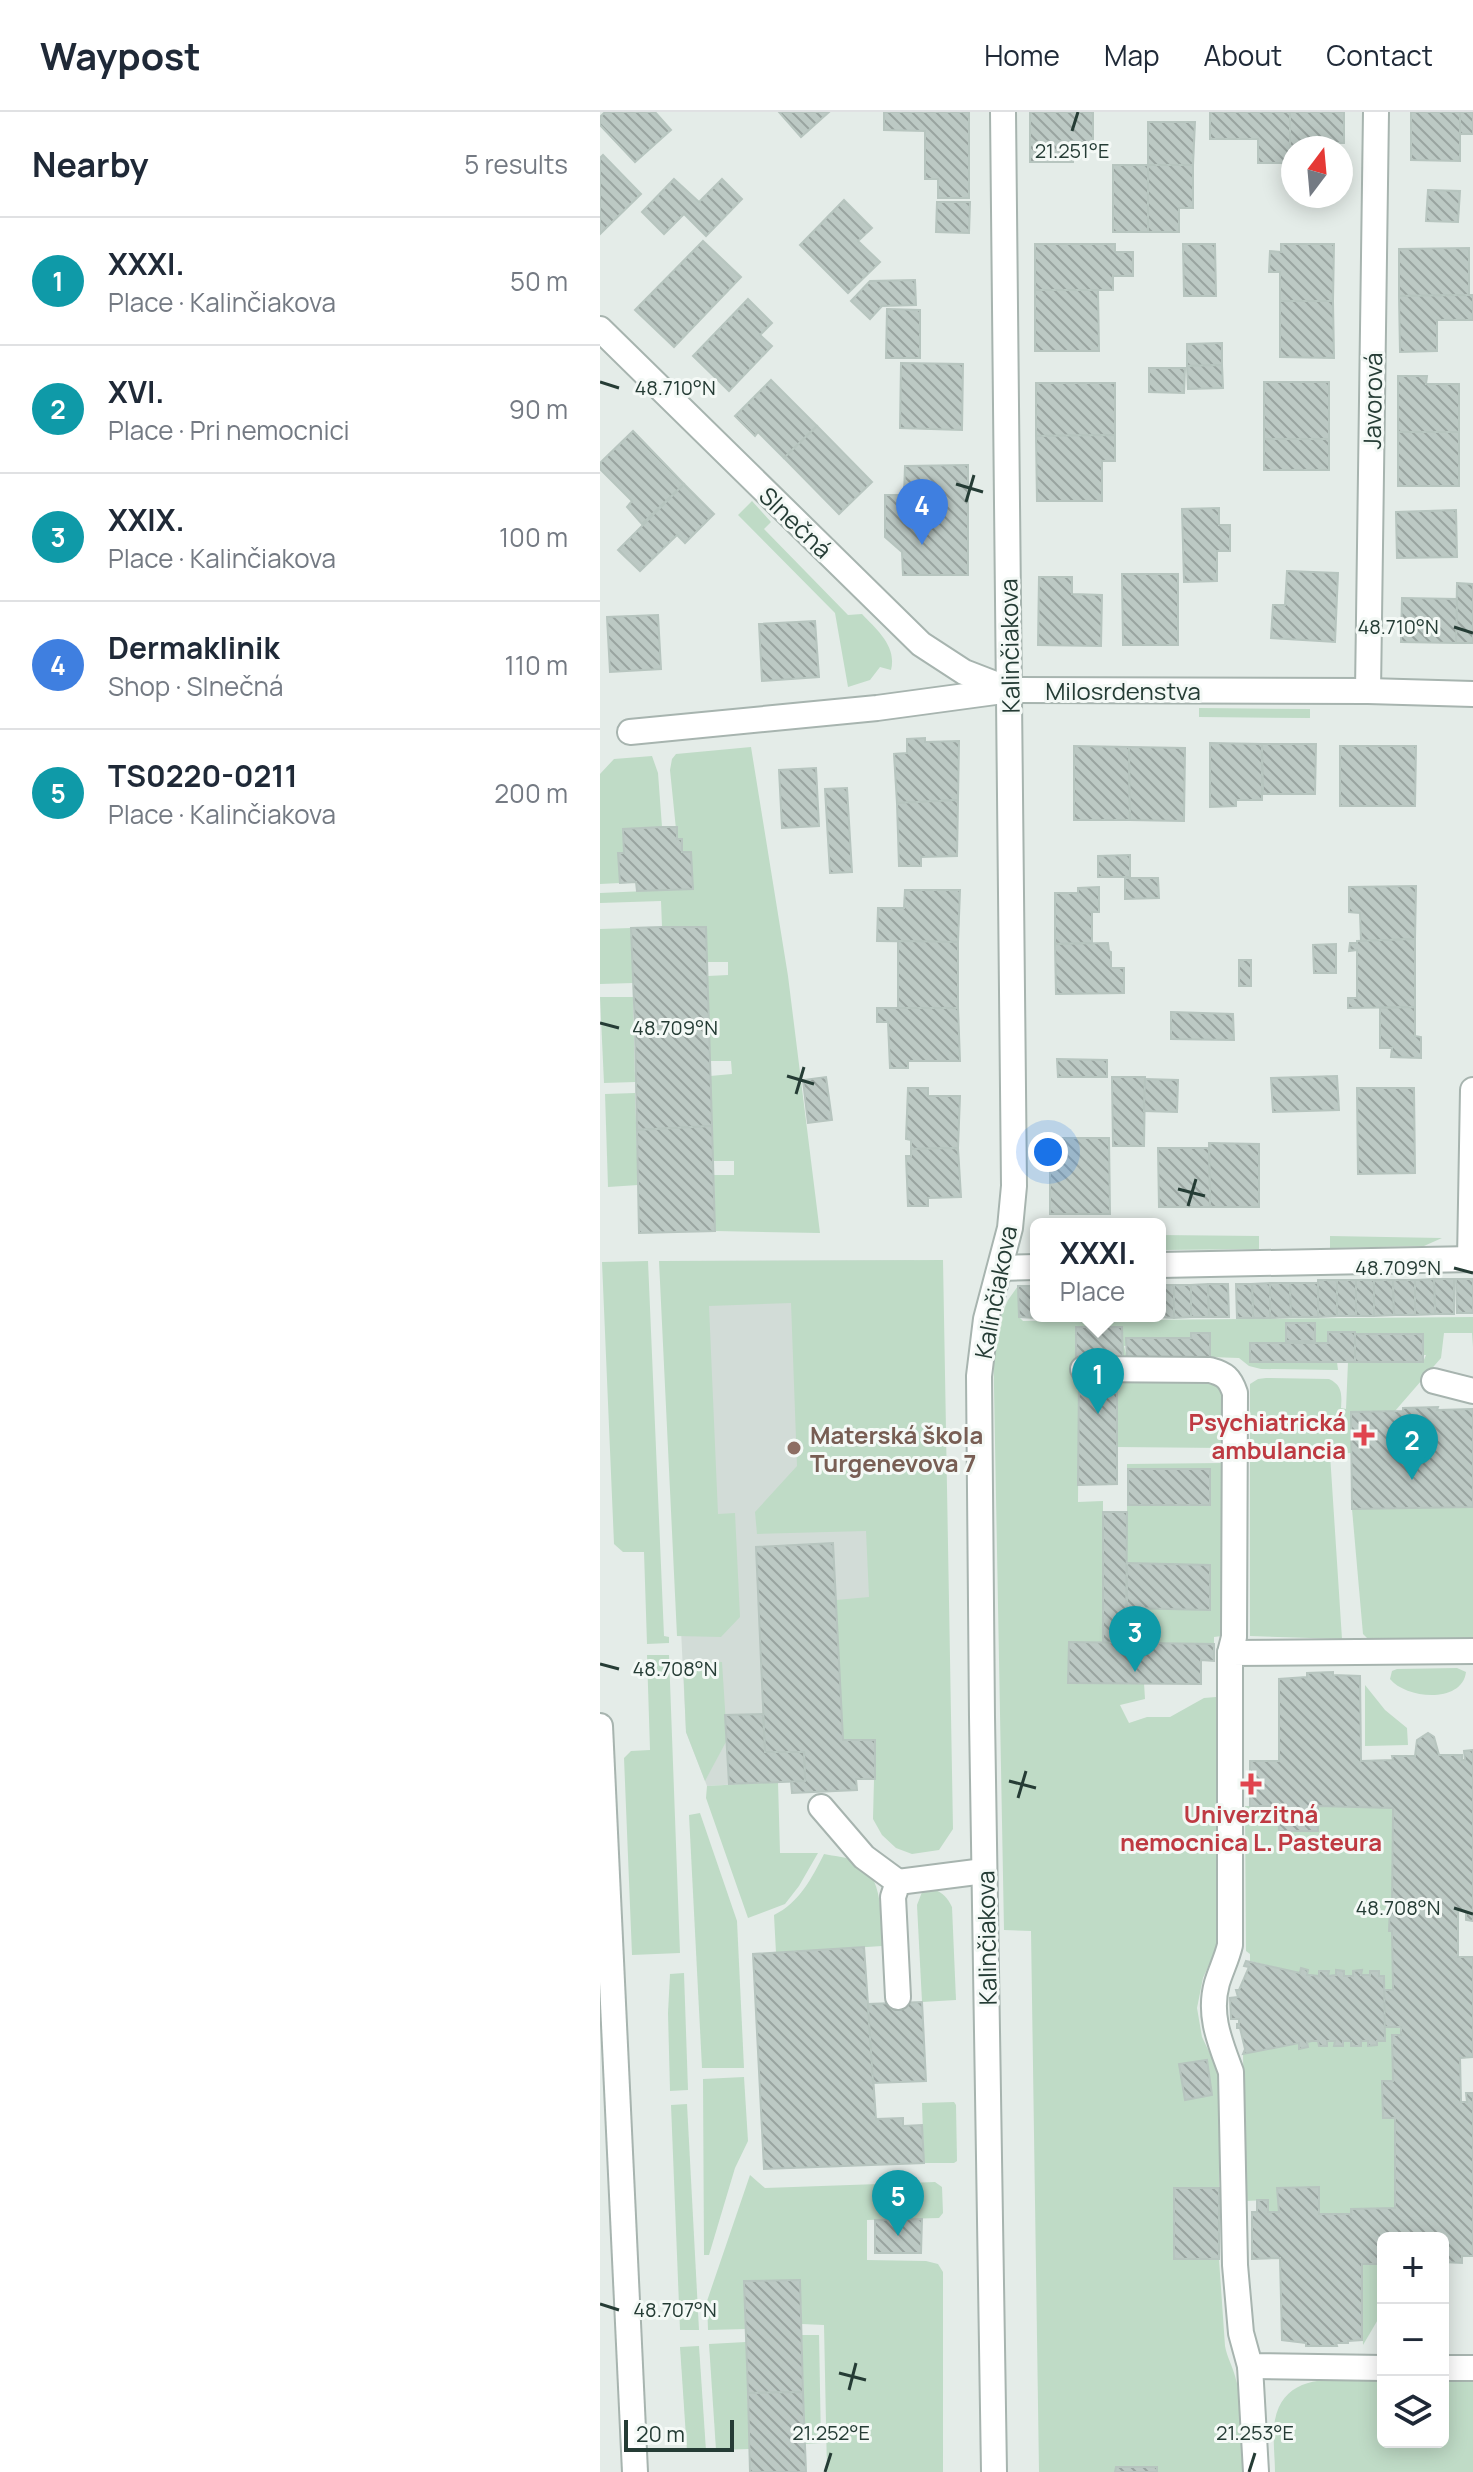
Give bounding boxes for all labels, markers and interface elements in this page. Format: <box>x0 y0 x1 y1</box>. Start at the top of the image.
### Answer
text: Waypost <box>40 29 201 81</box>
text: Home <box>984 36 1060 74</box>
text: Map <box>1104 36 1160 74</box>
text: About <box>1204 36 1282 74</box>
text: Contact <box>1326 36 1433 74</box>
north arrow <box>1281 136 1353 208</box>
text: 21.251°E <box>1035 137 1109 164</box>
text: Nearby <box>32 141 148 187</box>
text: 5 results <box>464 146 568 182</box>
text: XXXI. <box>108 243 185 284</box>
text: 1 <box>52 263 64 299</box>
text: 50 m <box>510 263 568 299</box>
text: Place · Kalinčiakova <box>108 284 336 320</box>
street label: Javorová <box>1355 352 1389 450</box>
text: XVI. <box>108 371 164 412</box>
text: 48.710°N <box>634 374 716 401</box>
text: 2 <box>50 391 66 427</box>
text: 90 m <box>509 391 568 427</box>
text: Place · Pri nemocnici <box>108 412 350 448</box>
street label: Slnečná <box>752 479 840 565</box>
pin: 4 <box>896 479 948 545</box>
text: XXIX. <box>108 499 185 540</box>
text: 3 <box>50 519 66 555</box>
text: 100 m <box>499 519 568 555</box>
text: Place · Kalinčiakova <box>108 540 336 576</box>
street label: Kalinčiakova <box>991 578 1027 714</box>
text: 48.710°N <box>1357 613 1439 640</box>
text: Dermaklinik <box>108 627 280 668</box>
text: 4 <box>50 647 66 683</box>
text: 110 m <box>505 647 568 683</box>
text: Shop · Slnečná <box>108 668 283 704</box>
street label: Milosrdenstva <box>1045 674 1201 707</box>
text: TS0220-0211 <box>108 755 298 796</box>
text: 5 <box>50 775 66 811</box>
text: 200 m <box>494 775 568 811</box>
text: Place · Kalinčiakova <box>108 796 336 832</box>
text: 48.709°N <box>632 1014 718 1041</box>
your location <box>1028 1132 1068 1172</box>
popup <box>1030 1218 1166 1322</box>
street label: Kalinčiakova <box>966 1223 1024 1361</box>
text: XXXI. <box>1060 1232 1136 1273</box>
text: 48.709°N <box>1355 1254 1441 1281</box>
text: Place <box>1060 1273 1125 1309</box>
pin: 1 <box>1072 1348 1124 1414</box>
place label: Psychiatrická ambulancia <box>1189 1405 1346 1466</box>
pin: 2 <box>1386 1414 1438 1480</box>
place label: Materská škola Turgenevova 7 <box>810 1418 983 1479</box>
marker: Psychiatrická ambulancia <box>1353 1424 1375 1446</box>
marker: Materská škola Turgenevova 7 <box>785 1439 803 1457</box>
pin: 3 <box>1109 1606 1161 1672</box>
text: 48.708°N <box>632 1655 718 1682</box>
marker: Univerzitná nemocnica L. Pasteura <box>1240 1773 1262 1795</box>
place label: Univerzitná nemocnica L. Pasteura <box>1120 1797 1382 1858</box>
street label: Kalinčiakova <box>968 1870 1004 2006</box>
text: 48.708°N <box>1355 1894 1441 1921</box>
pin: 5 <box>872 2170 924 2236</box>
map controls <box>1377 2232 1449 2448</box>
button: + <box>1377 2232 1449 2304</box>
text: 48.707°N <box>633 2296 717 2323</box>
button: − <box>1377 2304 1449 2376</box>
button: layers <box>1377 2376 1449 2448</box>
scale bar <box>624 2416 734 2452</box>
text: 20 m <box>636 2419 685 2449</box>
text: 21.252°E <box>792 2419 870 2446</box>
text: 21.253°E <box>1216 2419 1294 2446</box>

